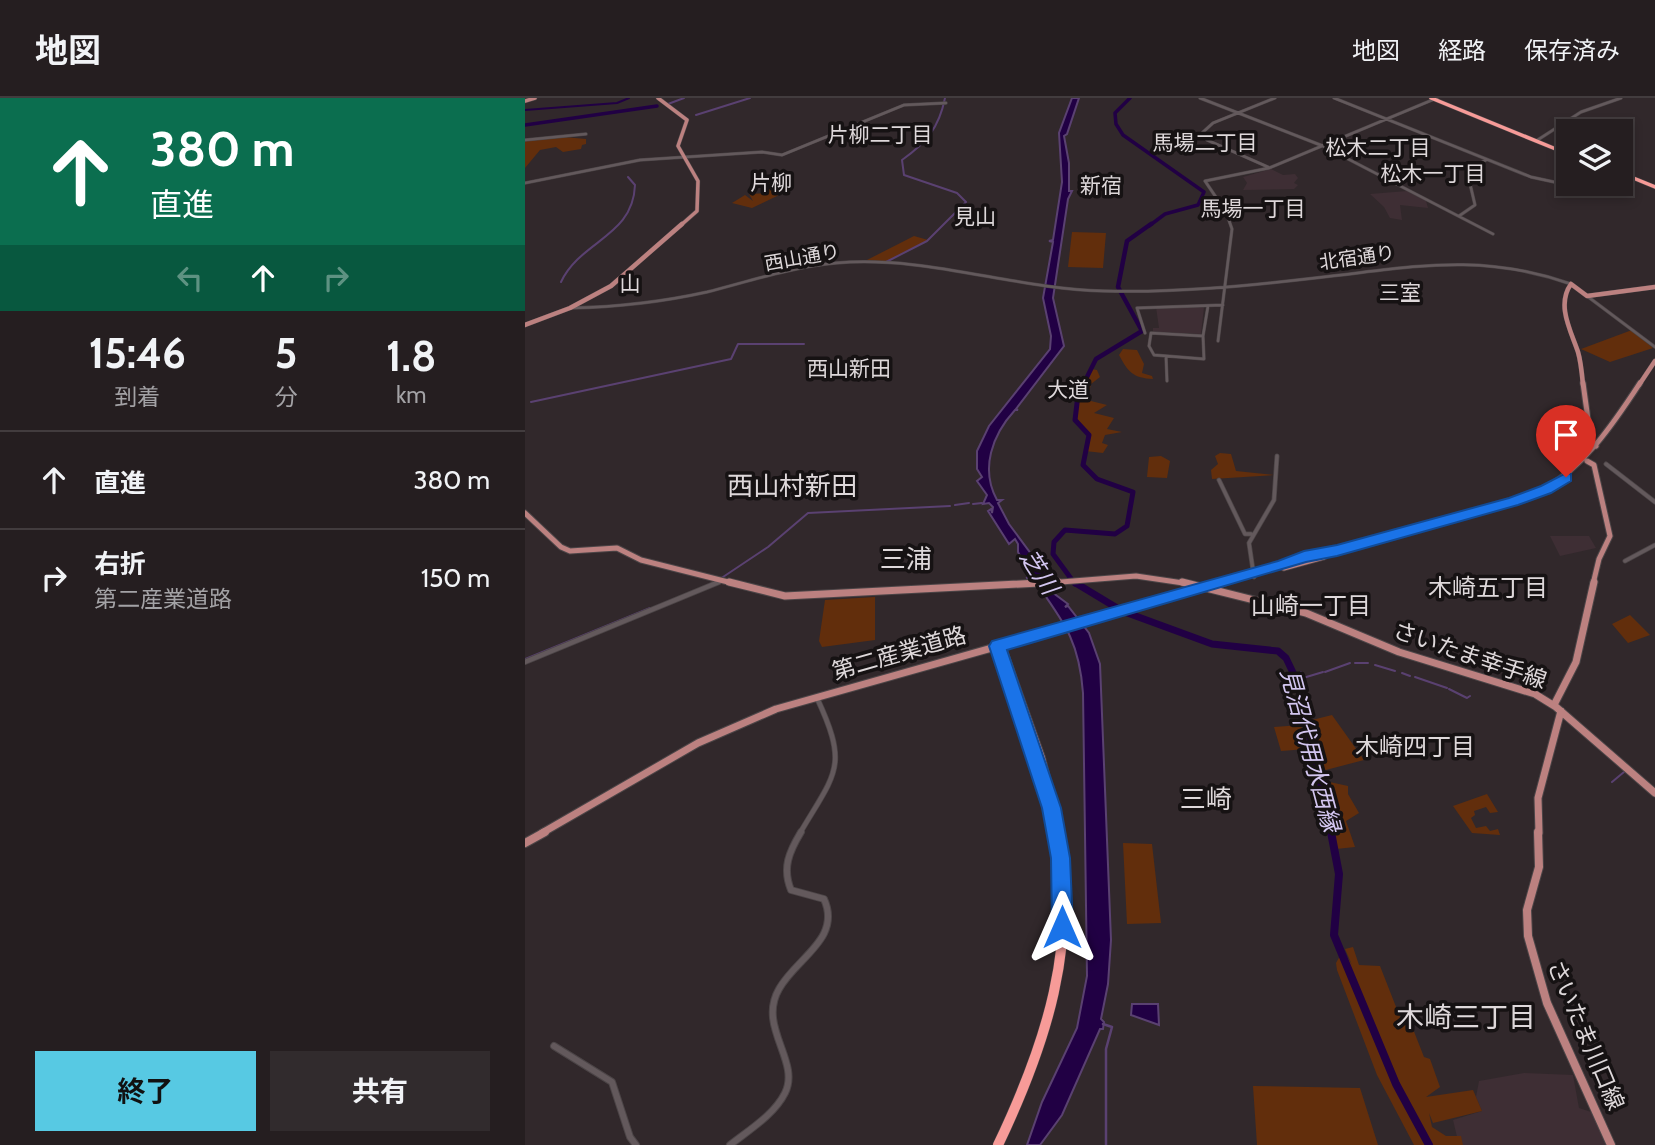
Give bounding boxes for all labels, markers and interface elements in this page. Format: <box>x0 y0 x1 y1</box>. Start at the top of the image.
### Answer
text: 地図 <box>35 30 101 70</box>
text: 地図 <box>1352 36 1400 65</box>
text: 経路 <box>1438 36 1486 65</box>
text: 保存済み <box>1524 36 1620 65</box>
text: 380 m <box>150 119 294 178</box>
map controls <box>1556 119 1633 196</box>
button: layers <box>1556 119 1633 196</box>
district label: 片柳二丁目 <box>828 122 933 147</box>
icon: ahead <box>35 126 126 217</box>
district label: 馬場二丁目 <box>1153 130 1258 155</box>
district label: 松木二丁目 <box>1326 135 1431 160</box>
district label: 松木一丁目 <box>1381 161 1486 186</box>
district label: 片柳 <box>750 170 792 195</box>
district label: 新宿 <box>1080 173 1122 198</box>
text: 直進 <box>150 185 214 224</box>
district label: 馬場一丁目 <box>1201 196 1306 221</box>
district label: 見山 <box>954 204 996 229</box>
street label: 西山通り <box>763 240 842 275</box>
street label: 北宿通り <box>1318 241 1396 274</box>
icon: left <box>171 259 209 297</box>
icon: ahead <box>244 259 282 297</box>
icon: right <box>317 259 355 297</box>
district label: 山 <box>620 271 641 296</box>
district label: 三室 <box>1379 280 1421 305</box>
text: 15:46 <box>89 327 186 379</box>
text: 5 <box>275 327 297 379</box>
text: 1.8 <box>386 330 436 382</box>
district label: 西山新田 <box>807 356 891 381</box>
district label: 大道 <box>1047 377 1089 402</box>
text: km <box>396 381 426 409</box>
text: 到着 <box>114 383 160 411</box>
text: 分 <box>274 383 297 411</box>
pin <box>1536 405 1596 477</box>
icon: arrive <box>1547 416 1585 454</box>
icon: ahead <box>35 461 73 499</box>
text: 380 m <box>413 464 490 496</box>
text: 直進 <box>94 467 146 499</box>
district label: 西山村新田 <box>727 470 857 502</box>
district label: 三浦 <box>880 543 932 575</box>
water label: 芝川 <box>1014 544 1066 602</box>
text: 右折 <box>94 548 146 580</box>
icon: right <box>35 559 73 597</box>
text: 150 m <box>421 562 490 594</box>
district label: 木崎五丁目 <box>1428 573 1548 602</box>
text: 第二産業道路 <box>94 585 232 613</box>
district label: 山崎一丁目 <box>1251 591 1371 620</box>
street label: さいたま幸手線 <box>1390 616 1550 694</box>
street label: 第二産業道路 <box>829 621 969 685</box>
water label: 見沼代用水西縁 <box>1275 665 1347 838</box>
district label: 木崎四丁目 <box>1355 732 1475 761</box>
district label: 三崎 <box>1180 783 1232 815</box>
position arrow <box>1025 890 1099 964</box>
street label: さいたま川口線 <box>1542 956 1630 1114</box>
district label: 木崎三丁目 <box>1396 1000 1536 1034</box>
button: 終了 <box>35 1051 256 1131</box>
button: 共有 <box>270 1051 490 1131</box>

